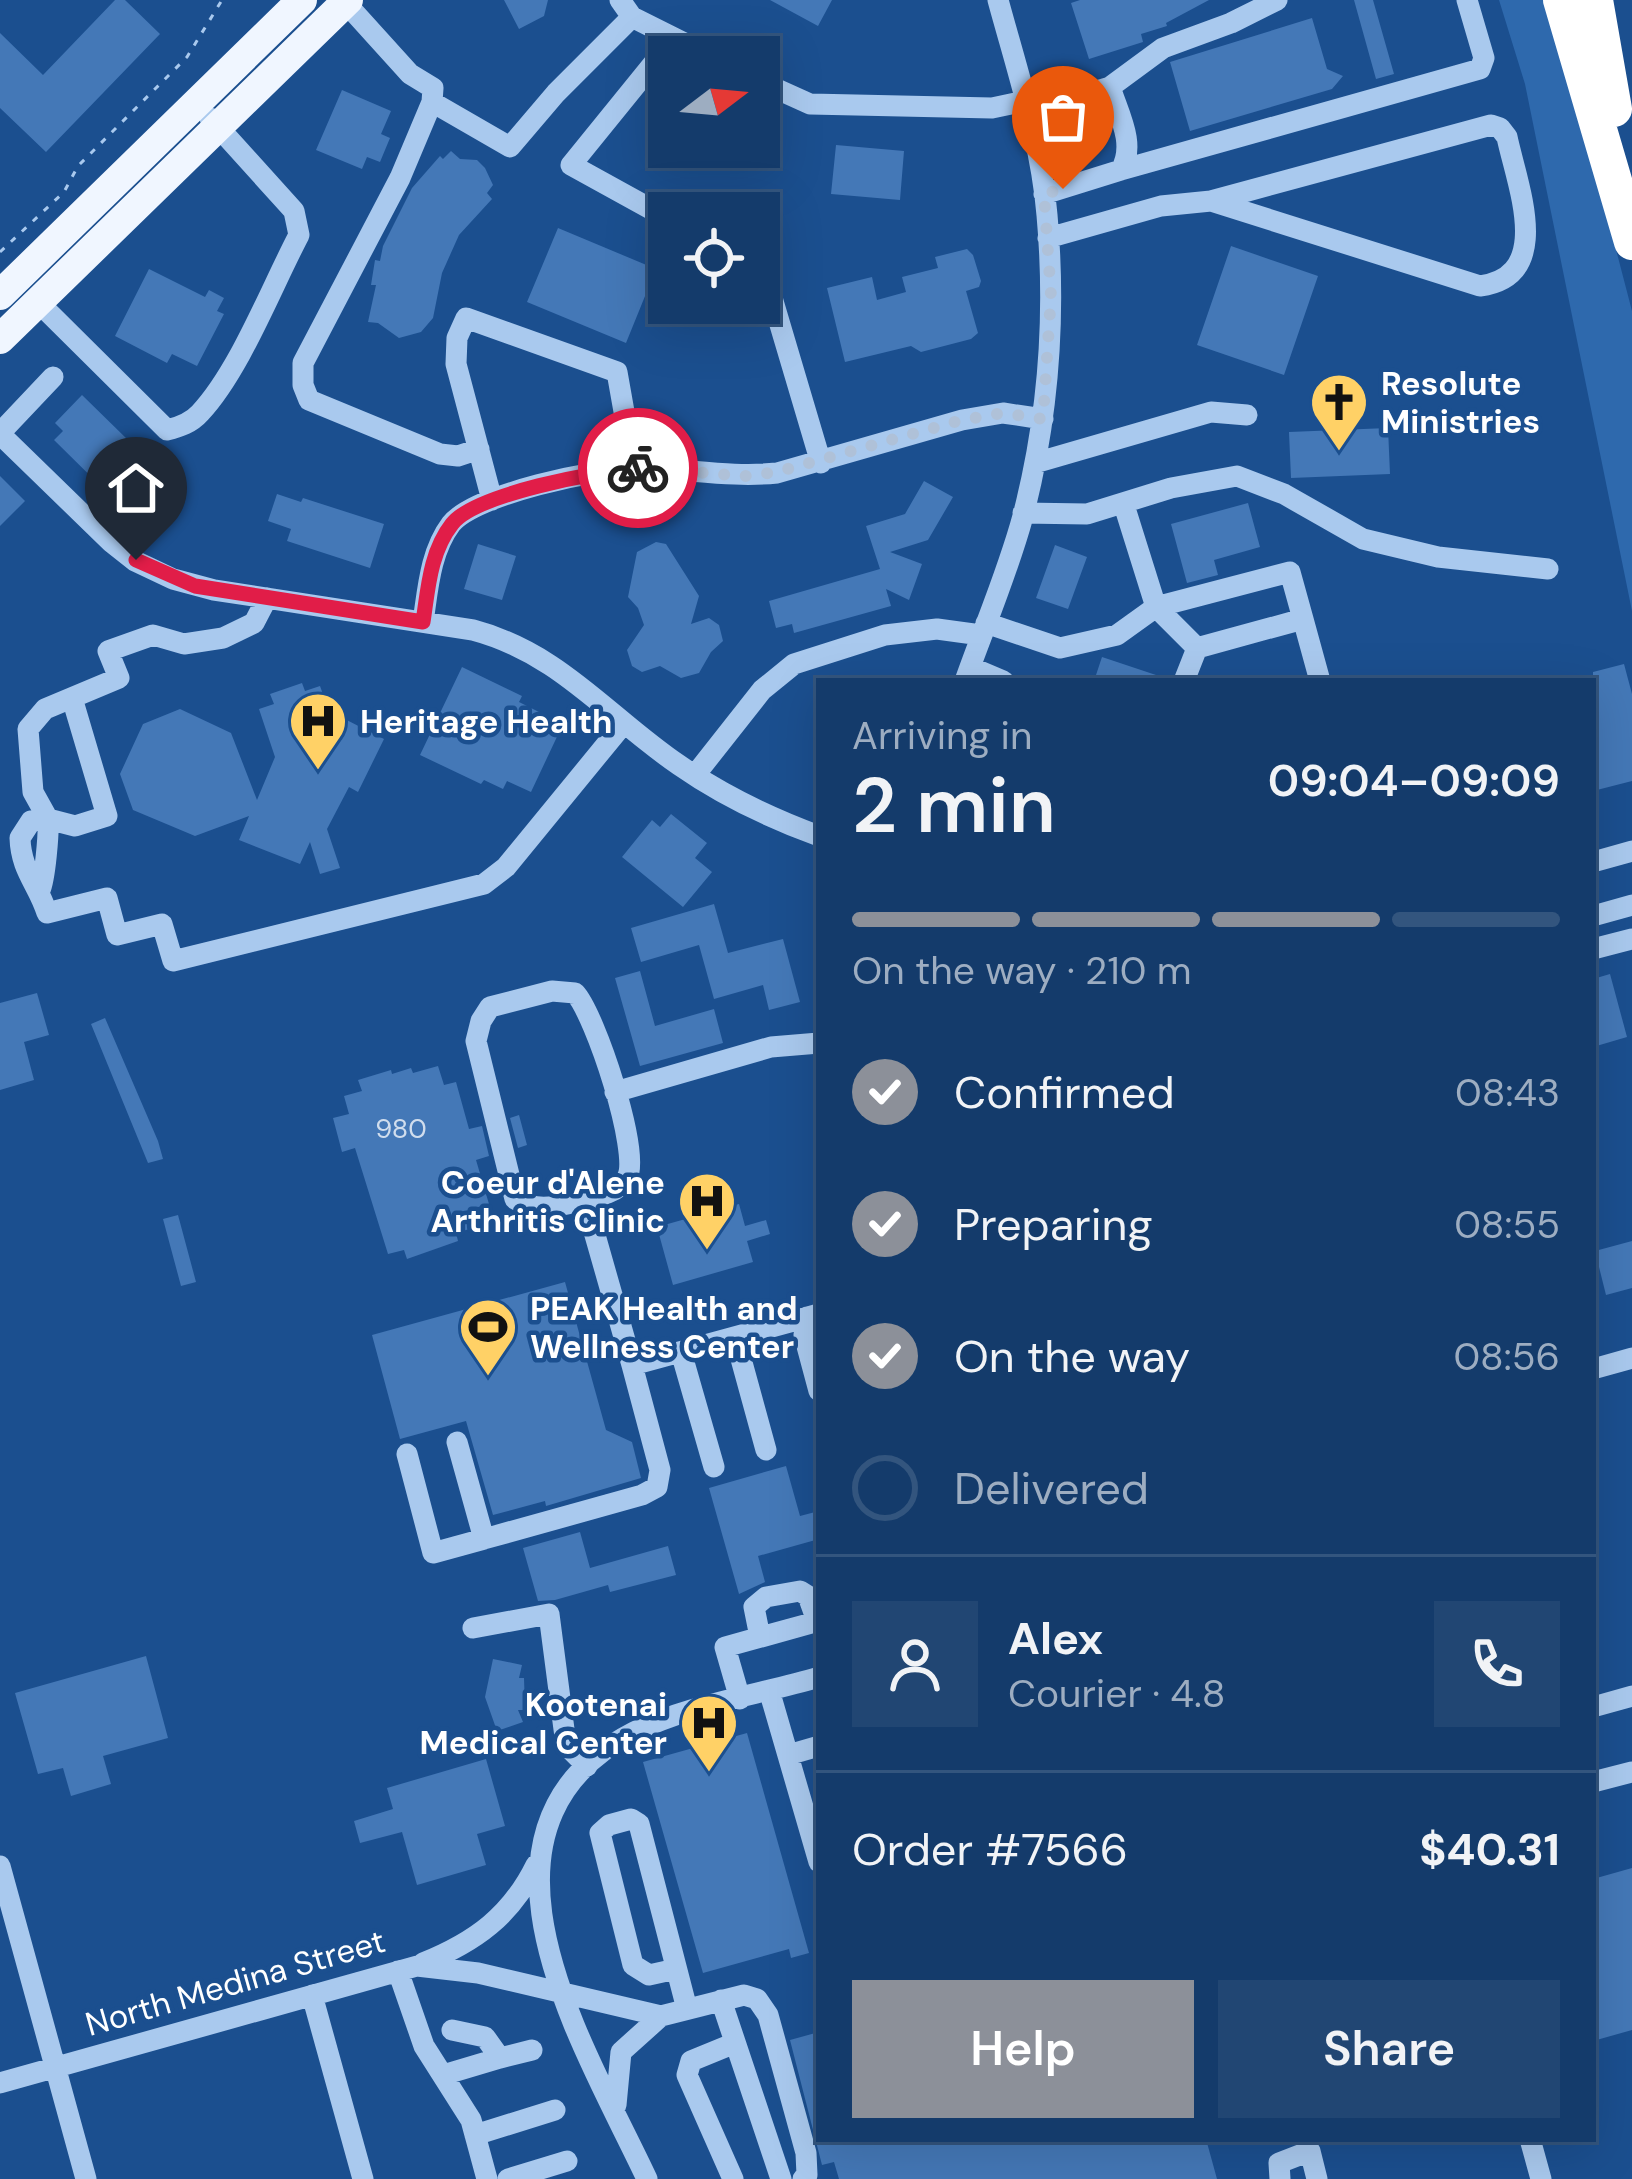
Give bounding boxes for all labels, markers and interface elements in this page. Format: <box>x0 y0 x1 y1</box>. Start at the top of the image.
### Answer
north arrow <box>648 36 780 168</box>
map controls <box>648 36 780 324</box>
pin <box>1012 66 1114 189</box>
icon: bag <box>1030 84 1096 150</box>
button: locate <box>648 192 780 324</box>
place label: Resolute Ministries <box>1381 362 1540 443</box>
church icon: Resolute Ministries <box>1308 371 1370 453</box>
courier <box>578 408 698 528</box>
icon: bike <box>605 435 671 501</box>
pin <box>85 437 187 560</box>
icon: home <box>103 455 169 521</box>
hospital icon: Heritage Health <box>287 690 349 772</box>
place label: Heritage Health <box>360 700 612 743</box>
text: Arriving in <box>852 710 1032 761</box>
text: 09:04–09:09 <box>1268 751 1560 810</box>
text: 2 min <box>852 755 1056 856</box>
text: On the way · 210 m <box>852 945 1191 996</box>
icon: check <box>852 1059 918 1125</box>
text: Confirmed <box>954 1063 1175 1122</box>
text: 08:43 <box>1455 1067 1560 1118</box>
house number: 980 <box>375 1111 427 1146</box>
place label: Coeur d'Alene Arthritis Clinic <box>431 1161 665 1242</box>
hospital icon: Coeur d'Alene Arthritis Clinic <box>676 1170 738 1252</box>
icon: check <box>852 1191 918 1257</box>
text: Preparing <box>954 1195 1153 1254</box>
text: 08:55 <box>1454 1199 1560 1250</box>
place label: PEAK Health and Wellness Center <box>530 1287 798 1368</box>
sports icon: PEAK Health and Wellness Center <box>457 1296 519 1378</box>
icon: check <box>852 1323 918 1389</box>
text: On the way <box>954 1327 1190 1386</box>
text: 08:56 <box>1453 1331 1560 1382</box>
text: Delivered <box>954 1459 1149 1518</box>
button: person <box>852 1601 978 1727</box>
button: phone <box>1434 1601 1560 1727</box>
text: Alex <box>1008 1609 1103 1668</box>
text: Courier · 4.8 <box>1008 1668 1225 1719</box>
place label: Kootenai Medical Center <box>419 1683 667 1764</box>
hospital icon: Kootenai Medical Center <box>678 1692 740 1774</box>
text: Order #7566 <box>852 1820 1128 1879</box>
text: $40.31 <box>1419 1820 1560 1879</box>
street label: North Medina Street <box>80 1919 390 2046</box>
button: Help <box>852 1980 1194 2118</box>
button: Share <box>1218 1980 1560 2118</box>

